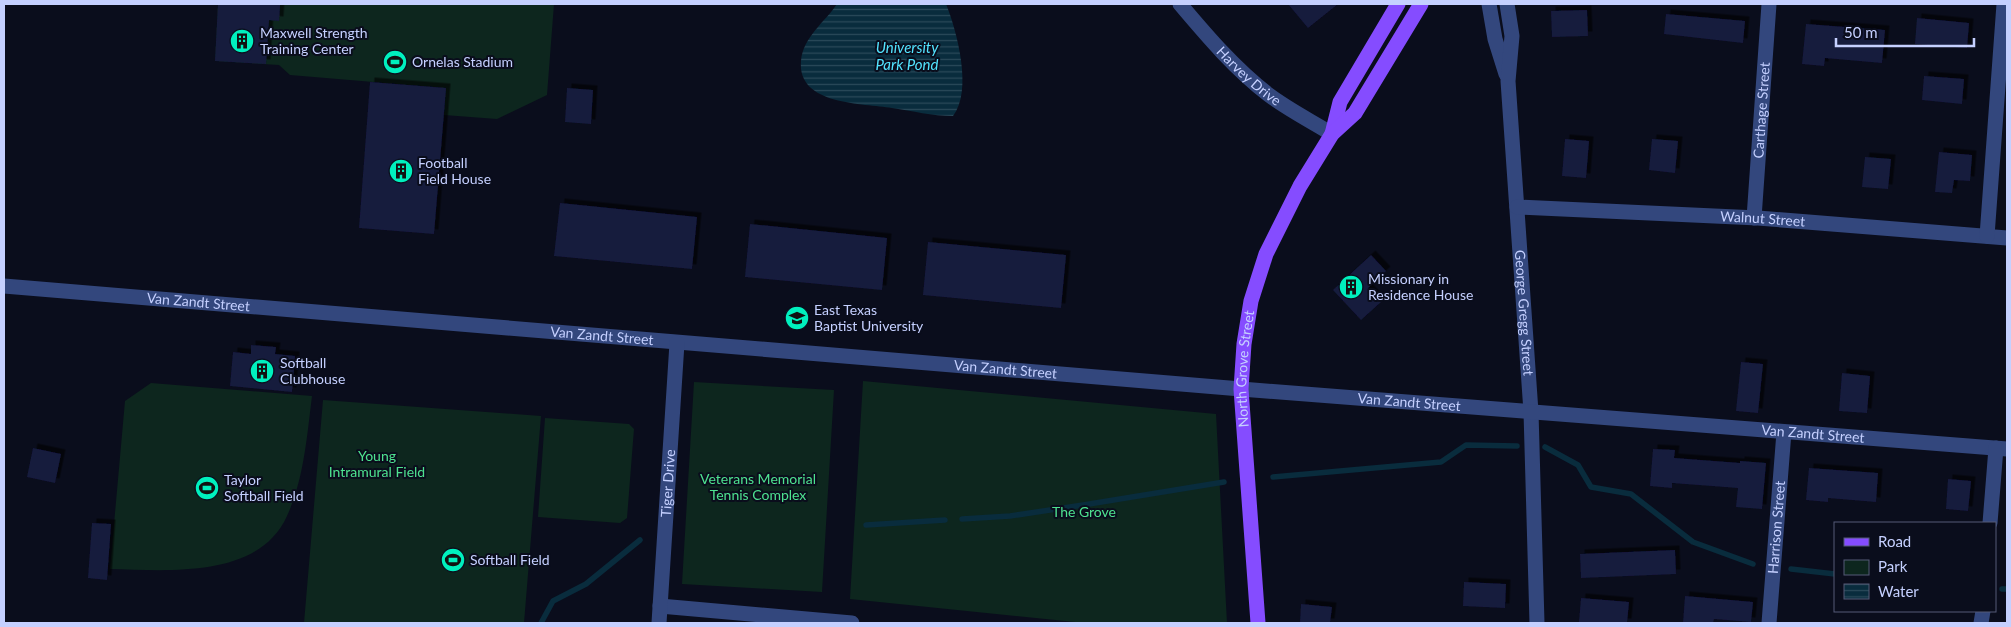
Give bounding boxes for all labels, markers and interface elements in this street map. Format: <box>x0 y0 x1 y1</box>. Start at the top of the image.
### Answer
scale bar <box>1836 15 1974 47</box>
text: 50 m <box>1844 23 1878 41</box>
place label: Maxwell Strength Training Center <box>260 24 368 57</box>
building icon: Maxwell Strength Training Center <box>229 28 255 54</box>
water label: University Park Pond <box>876 38 939 73</box>
street label: Harvey Drive <box>1213 43 1285 109</box>
sports icon: Ornelas Stadium <box>382 49 408 75</box>
place label: Ornelas Stadium <box>412 53 513 70</box>
street label: Carthage Street <box>1749 62 1773 159</box>
place label: Football Field House <box>418 154 491 187</box>
building icon: Football Field House <box>388 158 414 184</box>
street label: Walnut Street <box>1720 207 1806 230</box>
street label: George Gregg Street <box>1512 249 1537 376</box>
place label: Missionary in Residence House <box>1368 270 1473 303</box>
building icon: Missionary in Residence House <box>1338 274 1364 300</box>
street label: Van Zandt Street <box>146 289 251 314</box>
place label: East Texas Baptist University <box>814 301 924 334</box>
school or university icon: East Texas Baptist University <box>784 305 810 331</box>
street label: North Grove Street <box>1232 309 1257 428</box>
street label: Van Zandt Street <box>550 323 654 348</box>
place label: Softball Clubhouse <box>280 354 345 387</box>
street label: Van Zandt Street <box>953 356 1058 382</box>
building icon: Softball Clubhouse <box>249 358 275 384</box>
street label: Van Zandt Street <box>1357 389 1461 414</box>
street label: Van Zandt Street <box>1761 421 1865 446</box>
park label: Young Intramural Field <box>329 447 425 480</box>
street label: Tiger Drive <box>657 449 678 518</box>
park label: Veterans Memorial Tennis Complex <box>700 470 816 503</box>
place label: Taylor Softball Field <box>224 471 304 504</box>
sports icon: Taylor Softball Field <box>194 475 220 501</box>
street label: Harrison Street <box>1764 480 1788 574</box>
park label: The Grove <box>1052 503 1116 520</box>
legend <box>1834 522 1996 612</box>
text: Road <box>1878 532 1911 550</box>
sports icon: Softball Field <box>440 547 466 573</box>
place label: Softball Field <box>470 551 550 568</box>
text: Park <box>1878 557 1908 575</box>
text: Water <box>1878 582 1919 600</box>

